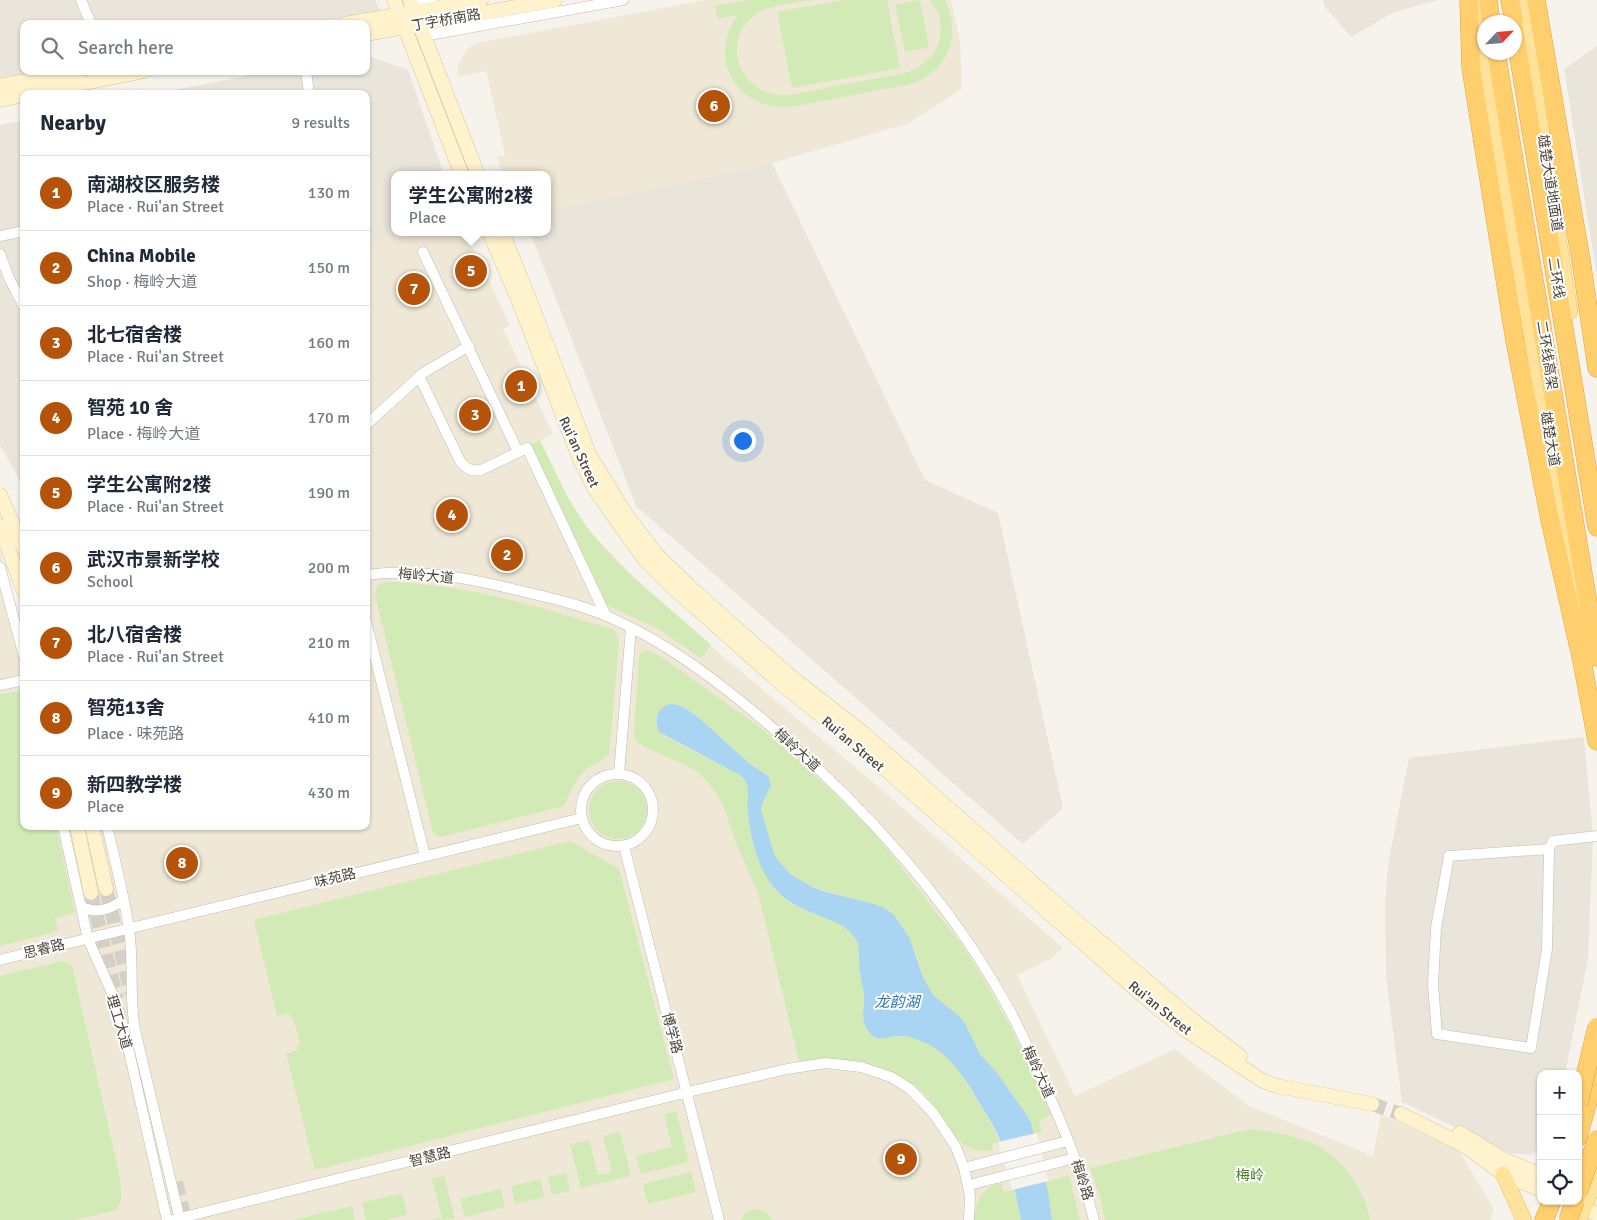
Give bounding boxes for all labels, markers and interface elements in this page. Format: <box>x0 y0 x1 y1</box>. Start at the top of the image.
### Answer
street label: 丁字桥南路 <box>410 6 482 34</box>
north arrow <box>1477 15 1522 60</box>
search box <box>20 20 370 75</box>
icon: search <box>38 34 66 62</box>
text: Search here <box>78 36 174 60</box>
pin: 6 <box>698 87 730 125</box>
text: Nearby <box>40 110 106 136</box>
text: 9 results <box>291 113 350 133</box>
street label: 雄楚大道地面道 <box>1534 133 1566 233</box>
popup <box>391 171 551 236</box>
text: 南湖校区服务楼 <box>87 173 220 197</box>
text: 1 <box>52 183 60 203</box>
text: 130 m <box>308 183 350 203</box>
text: 学生公寓附2楼 <box>409 184 533 208</box>
text: Place · Rui'an Street <box>87 197 224 217</box>
text: Place <box>409 208 446 228</box>
text: China Mobile <box>87 244 196 268</box>
pin: 5 <box>455 252 487 290</box>
street label: 二环线 <box>1544 256 1568 300</box>
text: 2 <box>52 258 60 278</box>
text: 150 m <box>308 258 350 278</box>
pin: 7 <box>398 270 430 308</box>
text: Shop · 梅岭大道 <box>87 272 197 292</box>
street label: 二环线高架 <box>1533 319 1561 391</box>
text: 北七宿舍楼 <box>87 323 182 347</box>
text: 3 <box>52 333 60 353</box>
text: 160 m <box>308 333 350 353</box>
text: Place · Rui'an Street <box>87 347 224 367</box>
pin: 1 <box>505 367 537 405</box>
text: 智苑 10 舍 <box>87 396 173 420</box>
pin: 3 <box>459 396 491 434</box>
text: 4 <box>52 408 60 428</box>
text: 170 m <box>308 408 350 428</box>
street label: 雄楚大道 <box>1537 410 1563 468</box>
street label: Rui'an Street <box>555 414 603 490</box>
text: Place · 梅岭大道 <box>87 424 200 444</box>
your location <box>730 428 756 454</box>
text: 学生公寓附2楼 <box>87 473 211 497</box>
text: 5 <box>52 483 60 503</box>
text: 190 m <box>308 483 350 503</box>
pin: 4 <box>436 496 468 534</box>
text: Place · Rui'an Street <box>87 497 224 517</box>
pin: 2 <box>491 536 523 574</box>
text: 武汉市景新学校 <box>87 548 220 572</box>
text: 6 <box>52 558 60 578</box>
text: 200 m <box>308 558 350 578</box>
street label: 梅岭大道 <box>397 565 455 587</box>
text: School <box>87 572 133 592</box>
text: 北八宿舍楼 <box>87 623 182 647</box>
text: 7 <box>52 633 60 653</box>
text: 210 m <box>308 633 350 653</box>
text: Place · Rui'an Street <box>87 647 224 667</box>
text: 智苑13舍 <box>87 696 165 720</box>
text: 8 <box>52 708 60 728</box>
text: 410 m <box>308 708 350 728</box>
street label: Rui'an Street <box>818 713 888 775</box>
text: Place · 味苑路 <box>87 724 184 744</box>
street label: 梅岭大道 <box>771 725 823 775</box>
text: 新四教学楼 <box>87 773 182 797</box>
text: 9 <box>52 783 60 803</box>
text: 430 m <box>308 783 350 803</box>
text: Place <box>87 797 124 817</box>
pin: 8 <box>166 844 198 882</box>
street label: 味苑路 <box>313 865 357 891</box>
street label: 思睿路 <box>22 936 66 962</box>
street label: Rui'an Street <box>1125 977 1195 1039</box>
street label: 理工大道 <box>103 993 135 1051</box>
water label: 龙韵湖 <box>874 993 921 1011</box>
street label: 博学路 <box>658 1011 686 1055</box>
street label: 梅岭大道 <box>1018 1043 1058 1101</box>
map controls <box>1537 1070 1582 1205</box>
button: + <box>1537 1070 1582 1115</box>
button: − <box>1537 1115 1582 1160</box>
pin: 9 <box>885 1140 917 1178</box>
street label: 智慧路 <box>408 1144 452 1170</box>
street label: 梅岭路 <box>1067 1157 1097 1203</box>
button: locate <box>1537 1160 1582 1205</box>
park label: 梅岭 <box>1236 1167 1264 1184</box>

